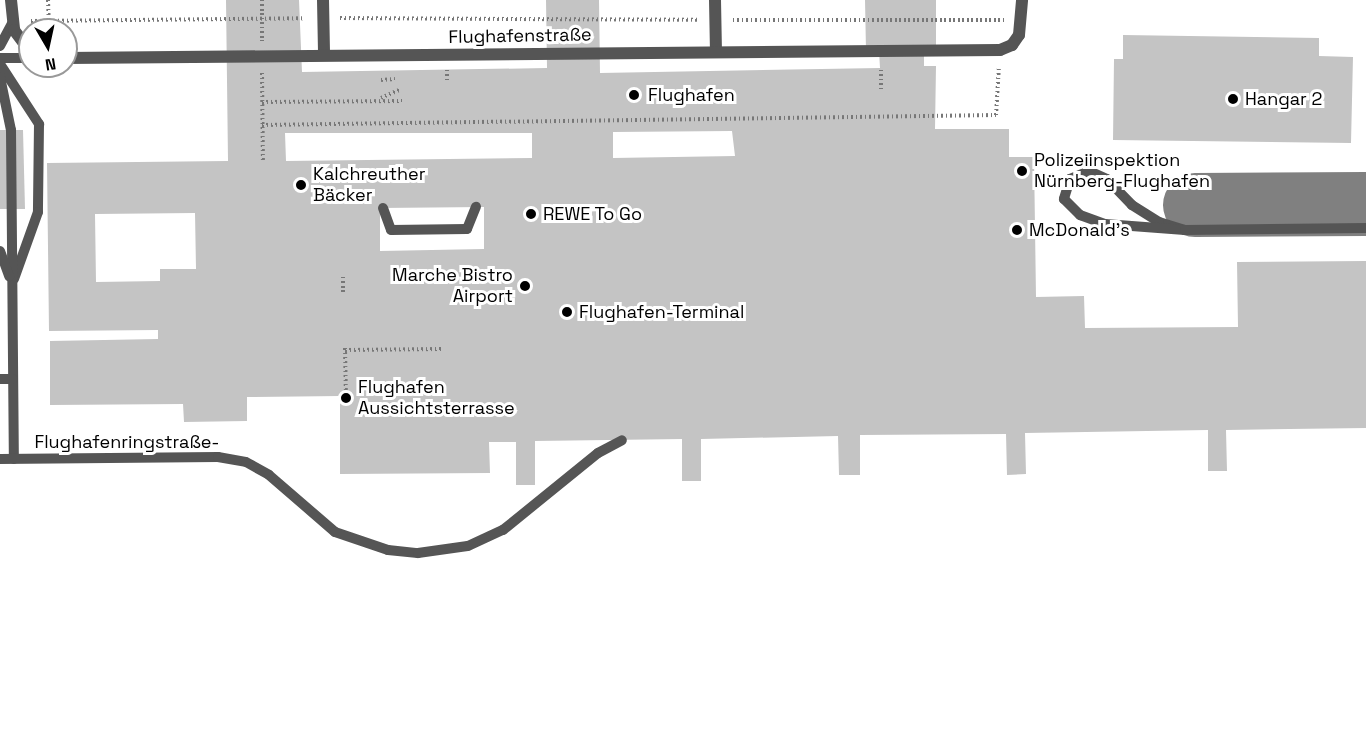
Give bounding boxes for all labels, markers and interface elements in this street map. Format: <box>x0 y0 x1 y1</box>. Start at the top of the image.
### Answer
north arrow <box>18 18 78 78</box>
street label: Flughafenstraße <box>448 24 592 48</box>
text: N <box>44 53 58 76</box>
place label: Flughafen <box>648 84 735 106</box>
marker: Flughafen <box>625 86 643 104</box>
place label: Hangar 2 <box>1245 88 1322 110</box>
marker: Hangar 2 <box>1226 92 1240 106</box>
place label: Polizeiinspektion Nürnberg-Flughafen <box>1034 150 1210 192</box>
place label: Kalchreuther Bäcker <box>313 164 425 207</box>
marker: Polizeiinspektion Nürnberg-Flughafen <box>1015 164 1029 178</box>
marker: Kalchreuther Bäcker <box>294 178 308 192</box>
place label: REWE To Go <box>543 203 643 225</box>
marker: REWE To Go <box>524 207 538 221</box>
place label: McDonald's <box>1029 219 1130 241</box>
marker: McDonald's <box>1010 223 1024 237</box>
place label: Marche Bistro Airport <box>392 265 513 308</box>
marker: Marche Bistro Airport <box>518 279 532 293</box>
place label: Flughafen-Terminal <box>579 301 744 323</box>
marker: Flughafen-Terminal <box>560 305 574 319</box>
place label: Flughafen Aussichtsterrasse <box>358 377 515 420</box>
marker: Flughafen Aussichtsterrasse <box>339 391 353 405</box>
street label: Flughafenringstraße- <box>34 431 220 453</box>

